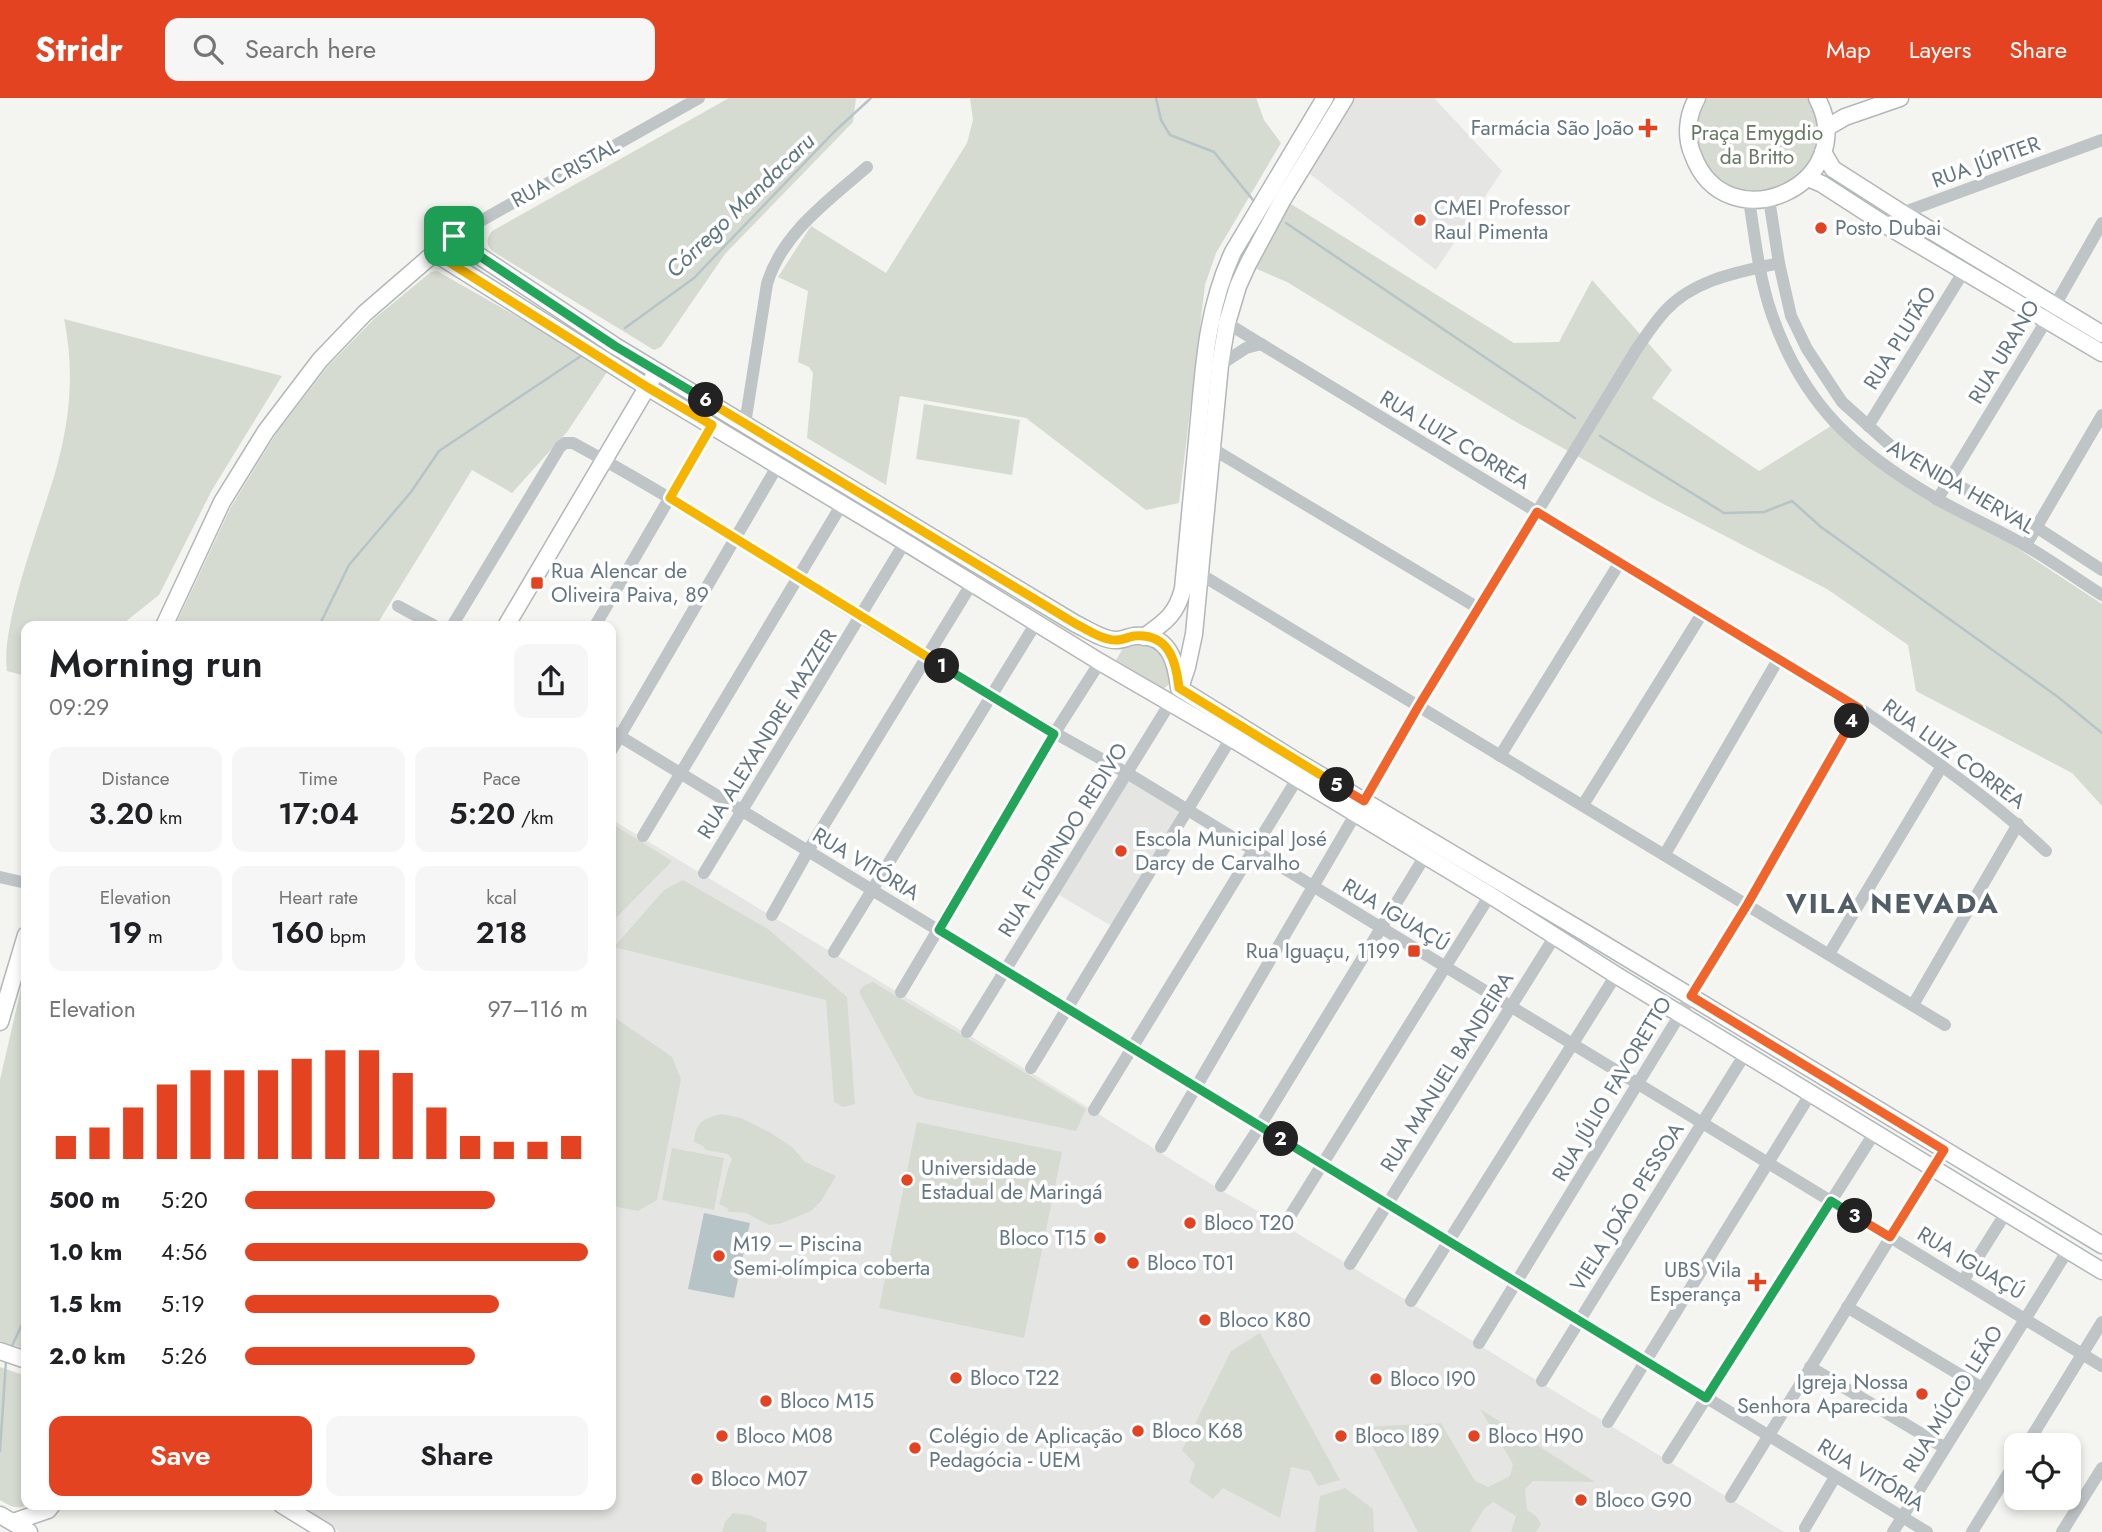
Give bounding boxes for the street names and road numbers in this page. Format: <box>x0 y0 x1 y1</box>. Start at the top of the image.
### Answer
street label: RUA JÚPITER <box>1928 129 2044 195</box>
street label: RUA CRISTAL <box>506 131 625 215</box>
street label: RUA PLUTÃO <box>1856 281 1944 395</box>
street label: RUA URANO <box>1961 294 2047 410</box>
street label: RUA LUIZ CORREA <box>1374 383 1536 497</box>
street label: AVENIDA HERVAL <box>1882 433 2041 542</box>
street label: RUA ALEXANDRE MAZZER <box>690 623 844 845</box>
street label: RUA LUIZ CORREA <box>1876 692 2032 816</box>
street label: RUA FLORINDO REDIVO <box>991 737 1135 943</box>
street label: RUA VITÓRIA <box>807 820 925 908</box>
street label: RUA IGUAÇÚ <box>1337 871 1455 959</box>
street label: RUA MANUEL BANDEIRA <box>1373 966 1521 1178</box>
street label: RUA JÚLIO FAVORETTO <box>1545 991 1679 1187</box>
street label: VIELA JOÃO PESSOA <box>1563 1117 1691 1297</box>
street label: RUA IGUAÇÚ <box>1912 1219 2030 1307</box>
street label: RUA MÚCIO LEÃO <box>1896 1320 2010 1478</box>
street label: RUA VITÓRIA <box>1812 1431 1930 1519</box>

